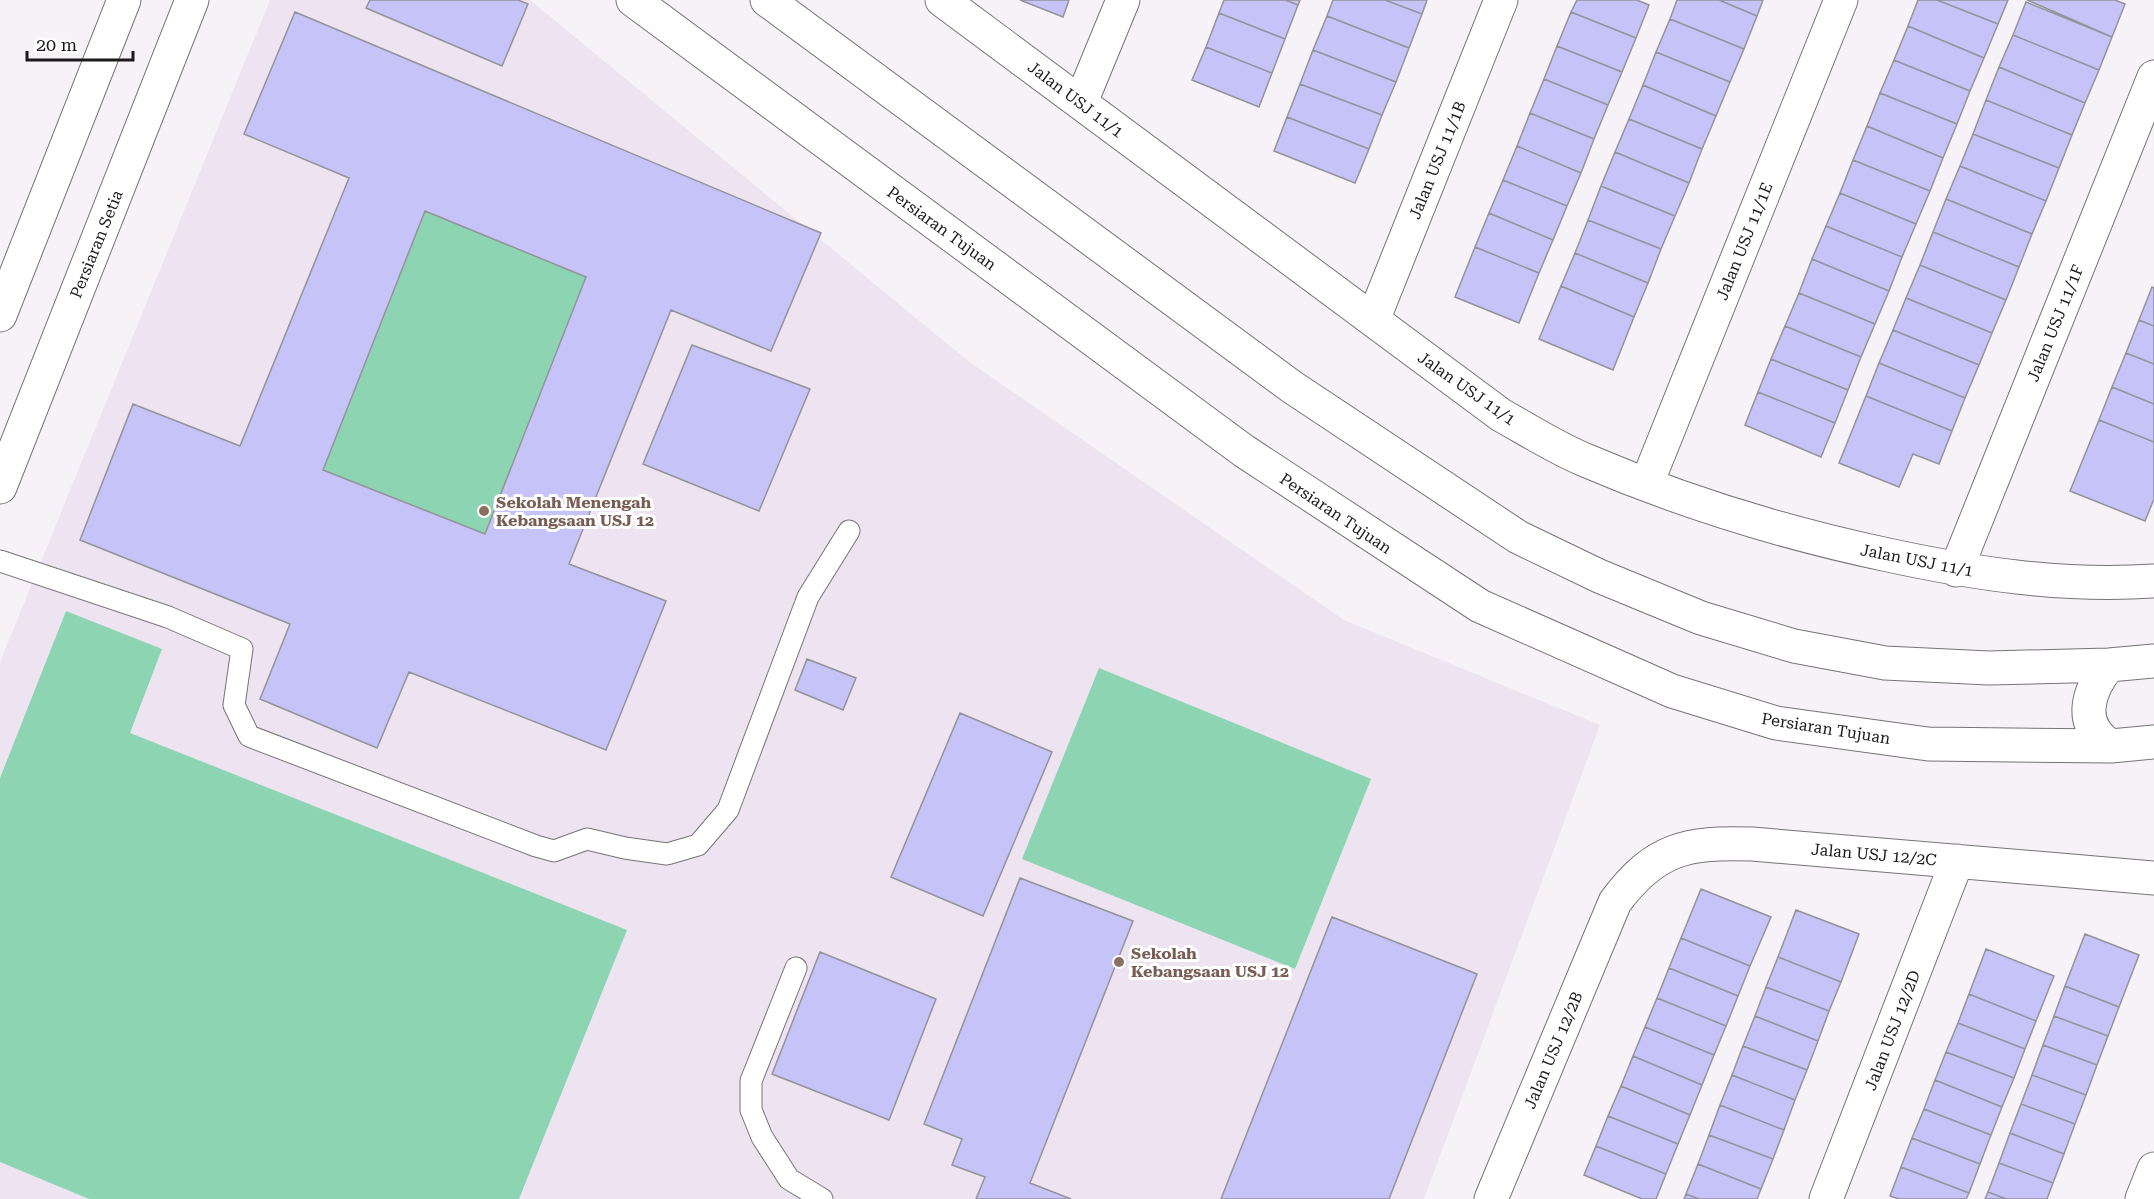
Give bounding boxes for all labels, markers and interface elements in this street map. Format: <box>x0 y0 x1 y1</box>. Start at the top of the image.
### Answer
scale bar <box>27 24 134 62</box>
text: 20 m <box>36 34 77 55</box>
street label: Jalan USJ 11/1 <box>1024 57 1127 142</box>
street label: Jalan USJ 11/1B <box>1405 99 1470 222</box>
street label: Jalan USJ 11/1E <box>1712 180 1777 303</box>
street label: Persiaran Tujuan <box>883 182 1000 274</box>
street label: Persiaran Setia <box>66 187 127 301</box>
street label: Jalan USJ 11/1F <box>2023 262 2088 384</box>
street label: Jalan USJ 11/1 <box>1414 348 1519 429</box>
street label: Persiaran Tujuan <box>1276 469 1395 558</box>
place label: Sekolah Menengah Kebangsaan USJ 12 <box>496 493 654 530</box>
marker: Sekolah Menengah Kebangsaan USJ 12 <box>477 504 491 518</box>
street label: Jalan USJ 11/1 <box>1859 540 1975 581</box>
street label: Persiaran Tujuan <box>1760 709 1892 748</box>
street label: Jalan USJ 12/2C <box>1810 840 1938 869</box>
place label: Sekolah Kebangsaan USJ 12 <box>1131 944 1289 981</box>
marker: Sekolah Kebangsaan USJ 12 <box>1112 955 1126 969</box>
street label: Jalan USJ 12/2D <box>1861 967 1924 1093</box>
street label: Jalan USJ 12/2B <box>1520 989 1587 1112</box>

